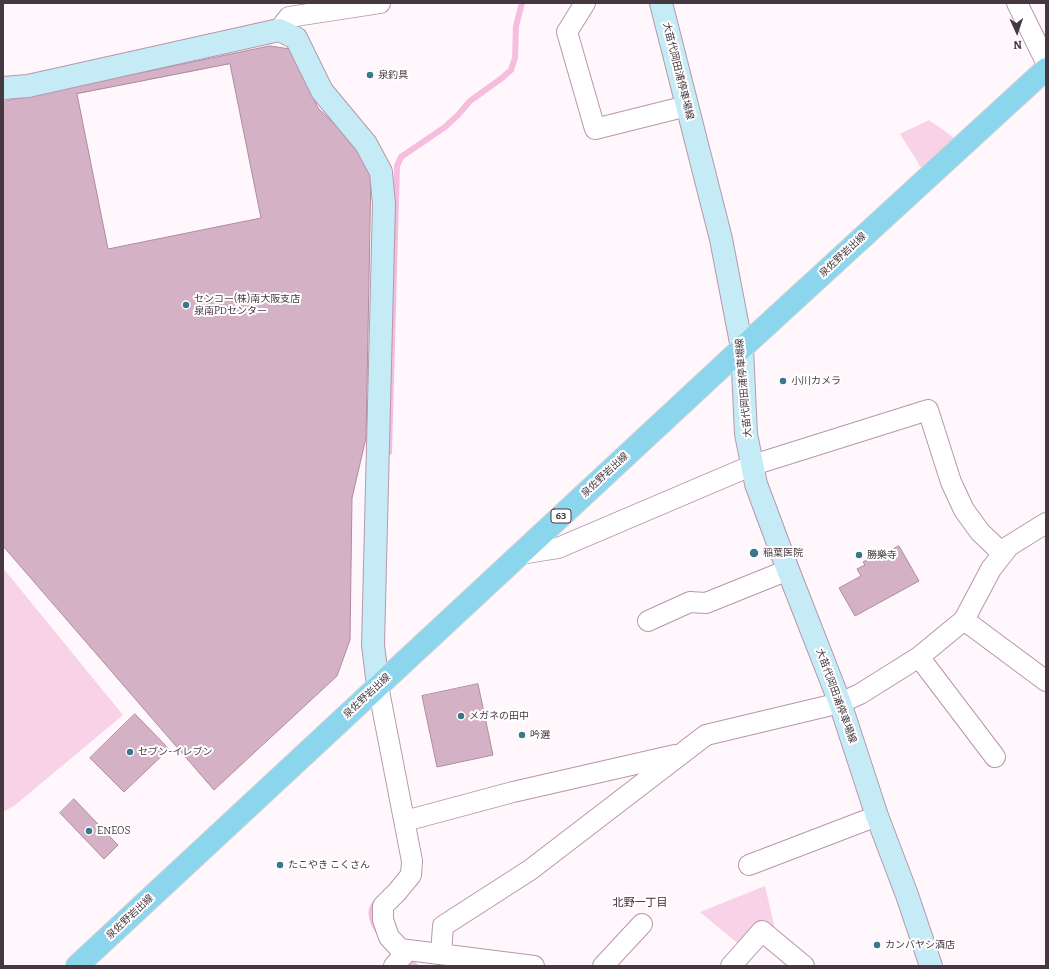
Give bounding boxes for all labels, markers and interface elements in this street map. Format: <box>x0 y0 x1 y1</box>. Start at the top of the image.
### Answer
north arrow <box>997 12 1037 52</box>
street label: 大苗代岡田浦停車場線 <box>660 21 696 121</box>
text: N <box>1013 38 1022 51</box>
place label: 泉釣具 <box>378 69 408 81</box>
marker: 泉釣具 <box>365 70 375 80</box>
street label: 泉佐野岩出線 <box>817 230 869 280</box>
place label: センコー(株)南大阪支店 泉南PDセンター <box>194 293 300 316</box>
marker: センコー(株)南大阪支店 泉南PDセンター <box>181 300 191 310</box>
street label: 大苗代岡田浦停車場線 <box>734 338 754 438</box>
place label: 小川カメラ <box>791 375 841 387</box>
marker: 小川カメラ <box>778 376 788 386</box>
street label: 泉佐野岩出線 <box>579 450 631 500</box>
road number: 63 <box>551 509 571 523</box>
marker: 稲葉医院 <box>748 547 760 559</box>
place label: 稲葉医院 <box>763 547 803 559</box>
place label: 勝樂寺 <box>867 549 897 561</box>
marker: 勝樂寺 <box>854 550 864 560</box>
street label: 大苗代岡田浦停車場線 <box>813 647 859 745</box>
street label: 泉佐野岩出線 <box>341 671 393 721</box>
place label: メガネの田中 <box>469 710 529 722</box>
marker: メガネの田中 <box>456 711 466 721</box>
place label: 吟選 <box>530 729 550 741</box>
marker: 吟選 <box>517 730 527 740</box>
place label: セブン-イレブン <box>138 746 213 758</box>
marker: セブン-イレブン <box>125 747 135 757</box>
place label: ENEOS <box>97 825 130 837</box>
marker: ENEOS <box>84 826 94 836</box>
place label: たこやき こくさん <box>288 859 370 871</box>
marker: たこやき こくさん <box>275 860 285 870</box>
street label: 泉佐野岩出線 <box>104 892 156 942</box>
district label: 北野一丁目 <box>613 896 667 910</box>
place label: カンバヤシ酒店 <box>885 939 955 951</box>
marker: カンバヤシ酒店 <box>872 940 882 950</box>

